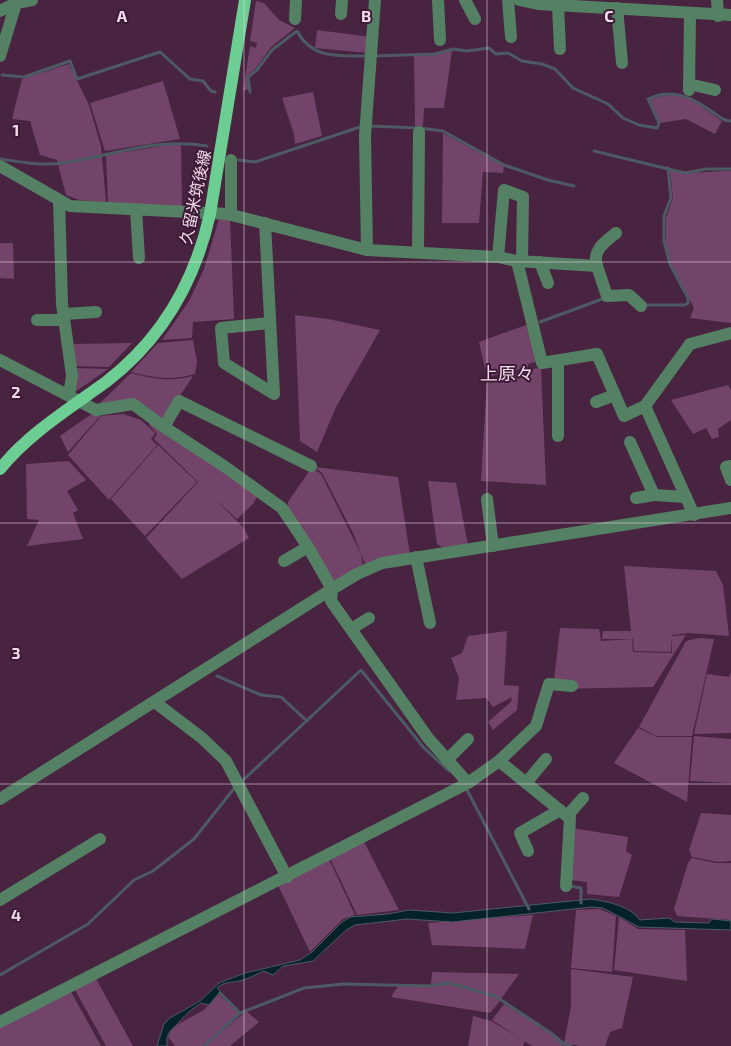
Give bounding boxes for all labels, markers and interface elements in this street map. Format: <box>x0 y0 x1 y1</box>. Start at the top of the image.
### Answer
text: A <box>117 6 128 25</box>
text: B <box>361 6 371 25</box>
text: C <box>604 6 614 25</box>
text: 1 <box>13 120 19 139</box>
street label: 久留米筑後線 <box>175 148 214 246</box>
district label: 上原々 <box>480 362 534 384</box>
text: 2 <box>11 382 21 401</box>
text: 3 <box>11 643 21 662</box>
text: 4 <box>11 905 21 924</box>

